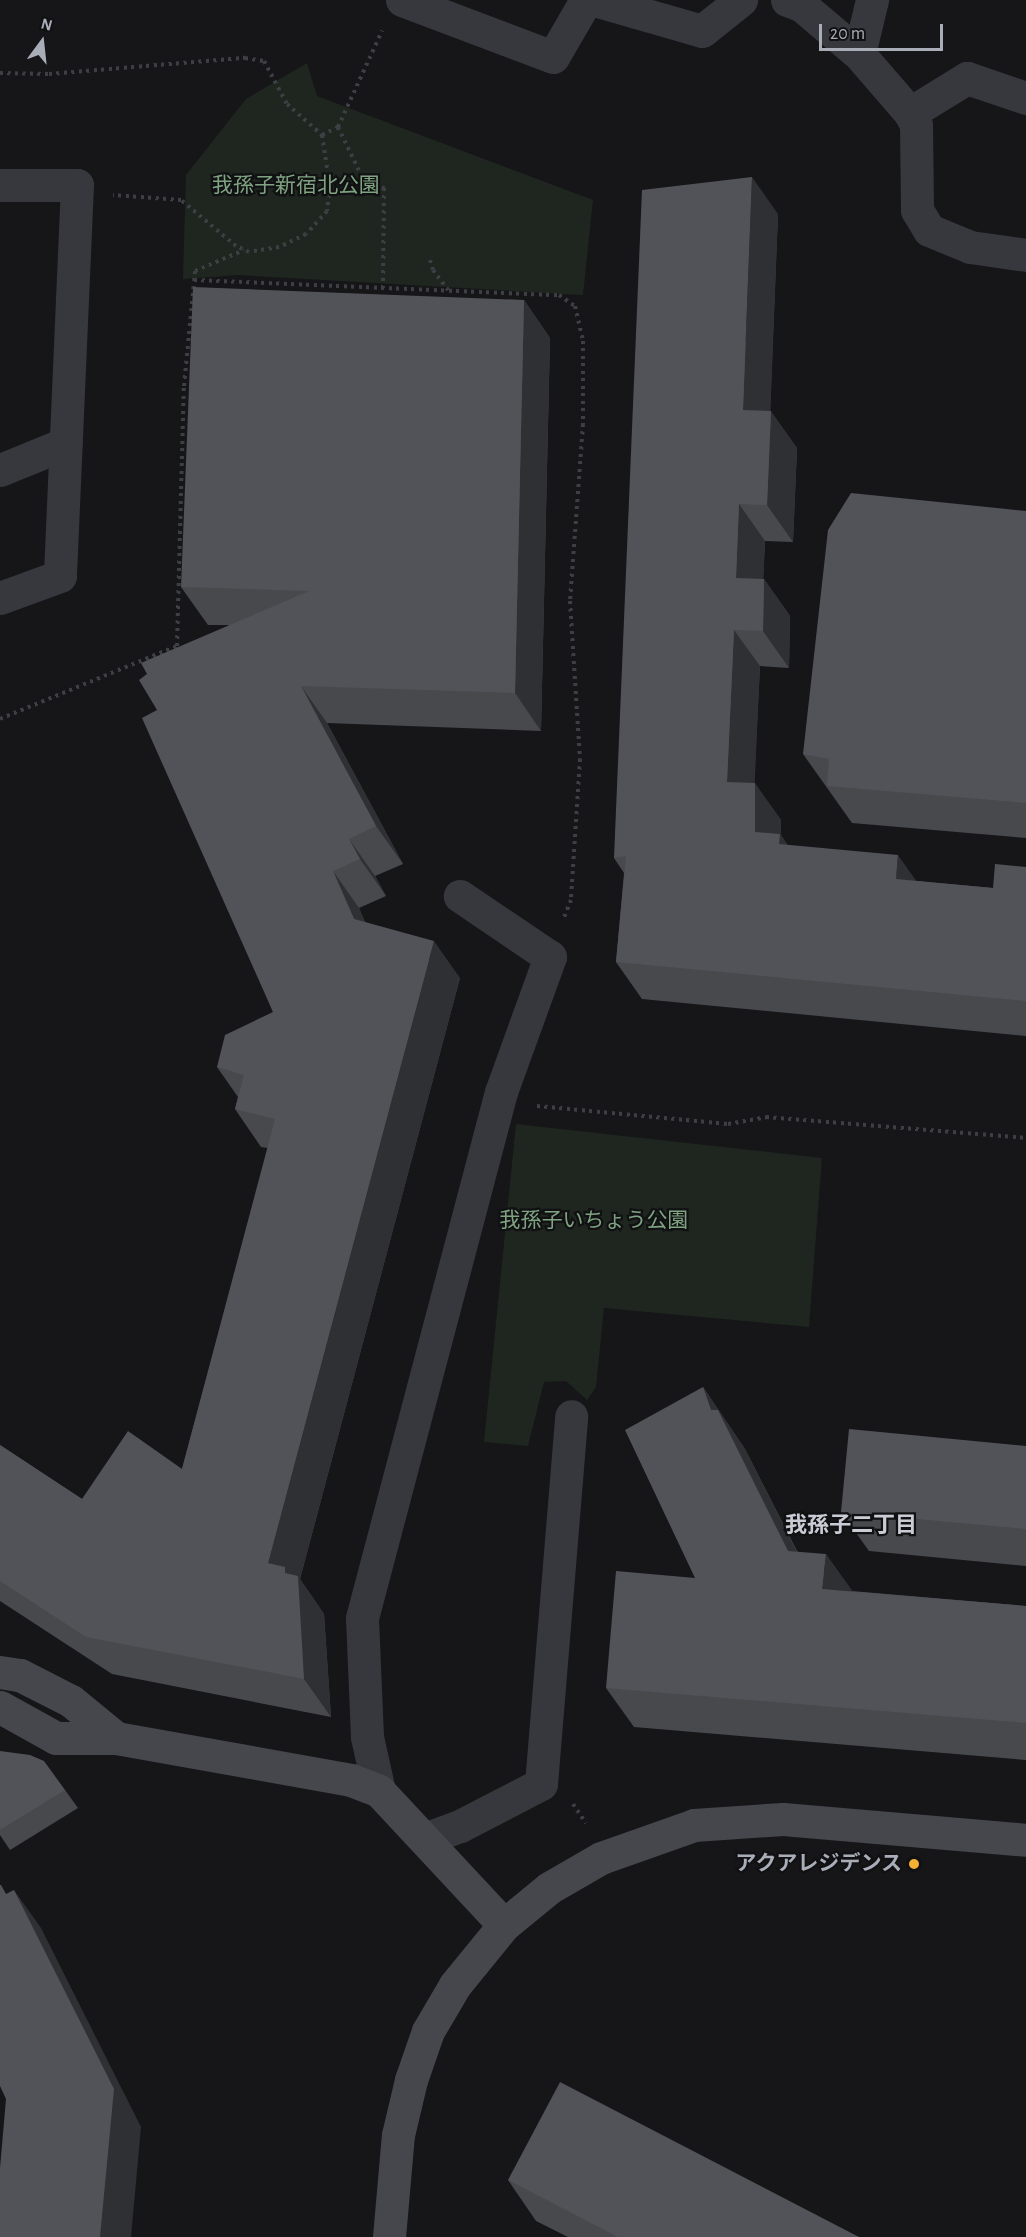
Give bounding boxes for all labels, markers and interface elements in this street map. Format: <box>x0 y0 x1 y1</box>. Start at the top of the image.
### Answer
north arrow <box>12 12 72 72</box>
scale bar <box>822 12 946 50</box>
text: N <box>39 15 54 34</box>
text: 20 m <box>830 25 865 43</box>
park label: 我孫子新宿北公園 <box>212 173 380 199</box>
park label: 我孫子いちょう公園 <box>500 1208 688 1234</box>
district label: 我孫子二丁目 <box>785 1513 917 1539</box>
place label: アクアレジデンス <box>734 1851 902 1877</box>
marker: アクアレジデンス <box>907 1857 921 1871</box>

